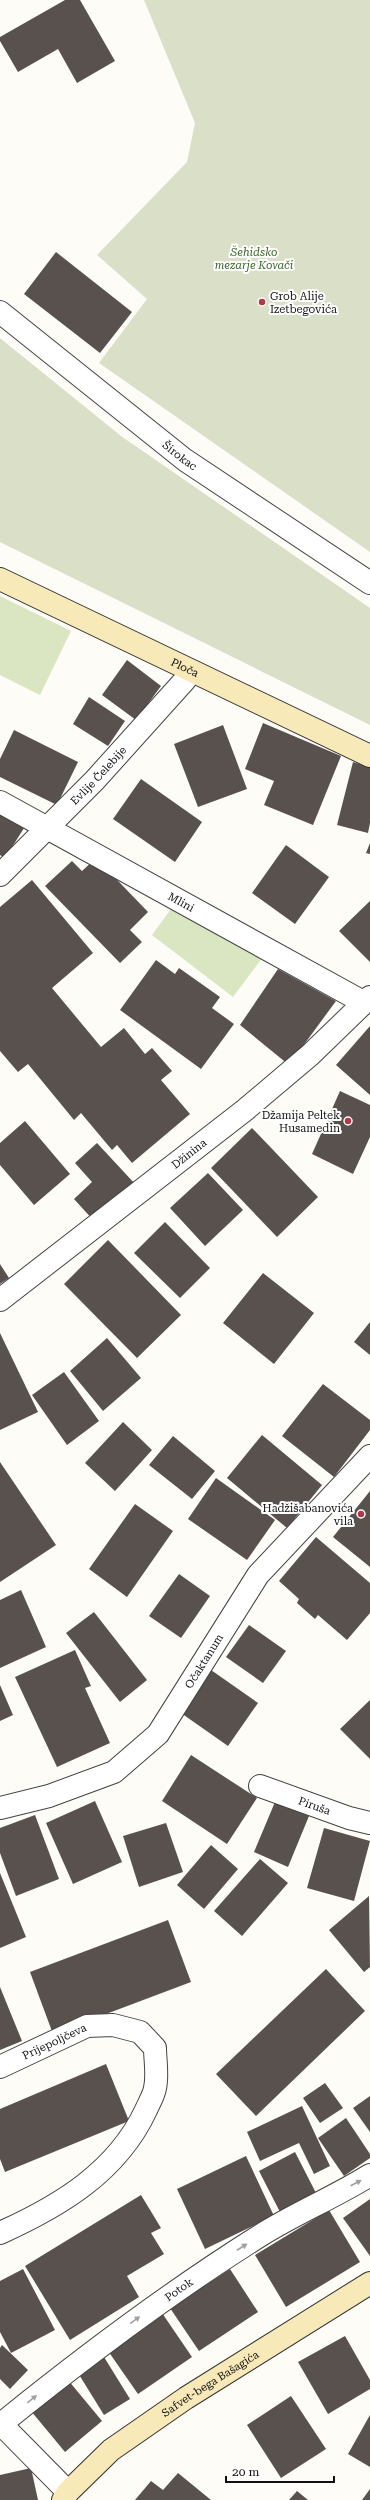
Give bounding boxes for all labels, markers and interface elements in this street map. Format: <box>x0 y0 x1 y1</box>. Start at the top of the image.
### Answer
park label: Šehidsko mezarje Kovači <box>215 245 294 272</box>
place label: Grob Alije Izetbegovića <box>270 290 337 316</box>
marker: Grob Alije Izetbegovića <box>257 297 267 307</box>
street label: Širokac <box>160 438 199 473</box>
street label: Ploča <box>169 656 201 680</box>
street label: Evlije Čelebije <box>68 744 129 808</box>
street label: Mlini <box>166 890 197 915</box>
place label: Džamija Peltek Husamedin <box>262 1109 340 1135</box>
marker: Džamija Peltek Husamedin <box>343 1116 353 1126</box>
street label: Džinina <box>169 1136 209 1172</box>
place label: Hadžišabanovića vila <box>263 1502 353 1528</box>
marker: Hadžišabanovića vila <box>356 1509 366 1519</box>
street label: Očaktanum <box>182 1632 226 1691</box>
street label: Piruša <box>297 1794 332 1818</box>
street label: Prijepoljčeva <box>20 2021 89 2063</box>
one-way arrow <box>350 2180 361 2187</box>
one-way arrow <box>237 2243 247 2251</box>
street label: Potok <box>162 2276 196 2304</box>
one-way arrow <box>129 2316 140 2324</box>
street label: Safvet-bega Bašagića <box>159 2348 262 2420</box>
one-way arrow <box>26 2395 37 2403</box>
scale bar <box>226 2458 334 2484</box>
text: 20 m <box>232 2465 259 2479</box>

